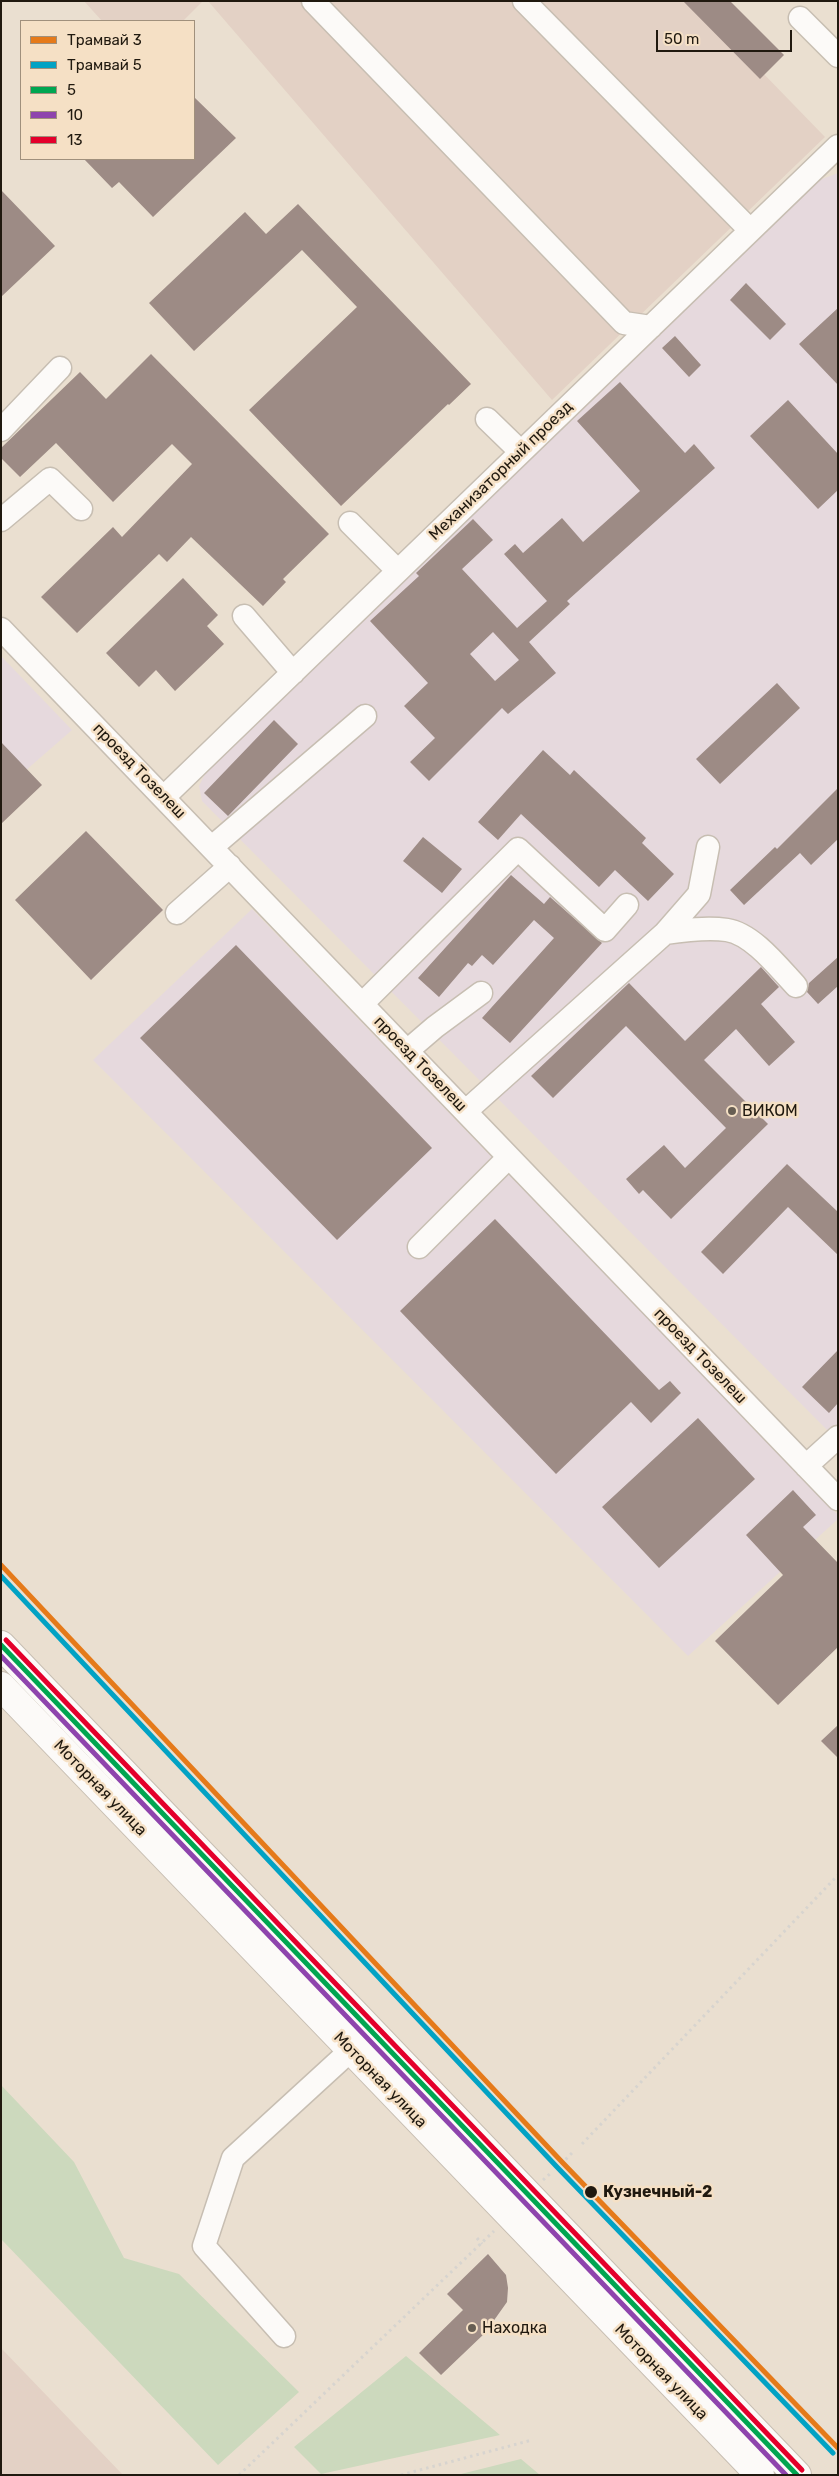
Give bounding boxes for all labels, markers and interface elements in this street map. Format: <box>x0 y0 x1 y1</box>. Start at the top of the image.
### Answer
legend <box>20 20 195 160</box>
scale bar <box>659 20 795 52</box>
text: 50 m <box>664 30 699 48</box>
text: Трамвай 3 <box>67 31 142 49</box>
text: Трамвай 5 <box>67 56 142 74</box>
text: 5 <box>67 81 76 99</box>
text: 10 <box>67 106 83 124</box>
text: 13 <box>67 131 82 149</box>
street label: Механизаторный проезд <box>425 397 577 545</box>
street label: проезд Тозелеш <box>89 719 189 823</box>
street label: проезд Тозелеш <box>370 1012 470 1116</box>
place label: ВИКОМ <box>742 1101 798 1121</box>
marker: ВИКОМ <box>726 1105 738 1117</box>
street label: проезд Тозелеш <box>650 1304 750 1408</box>
street label: Моторная улица <box>49 1736 151 1840</box>
street label: Моторная улица <box>329 2028 431 2132</box>
place label: Кузнечный-2 <box>603 2182 712 2202</box>
marker: Кузнечный-2 <box>583 2184 599 2200</box>
place label: Находка <box>482 2318 547 2338</box>
street label: Моторная улица <box>610 2320 712 2424</box>
marker: Находка <box>466 2322 478 2334</box>

